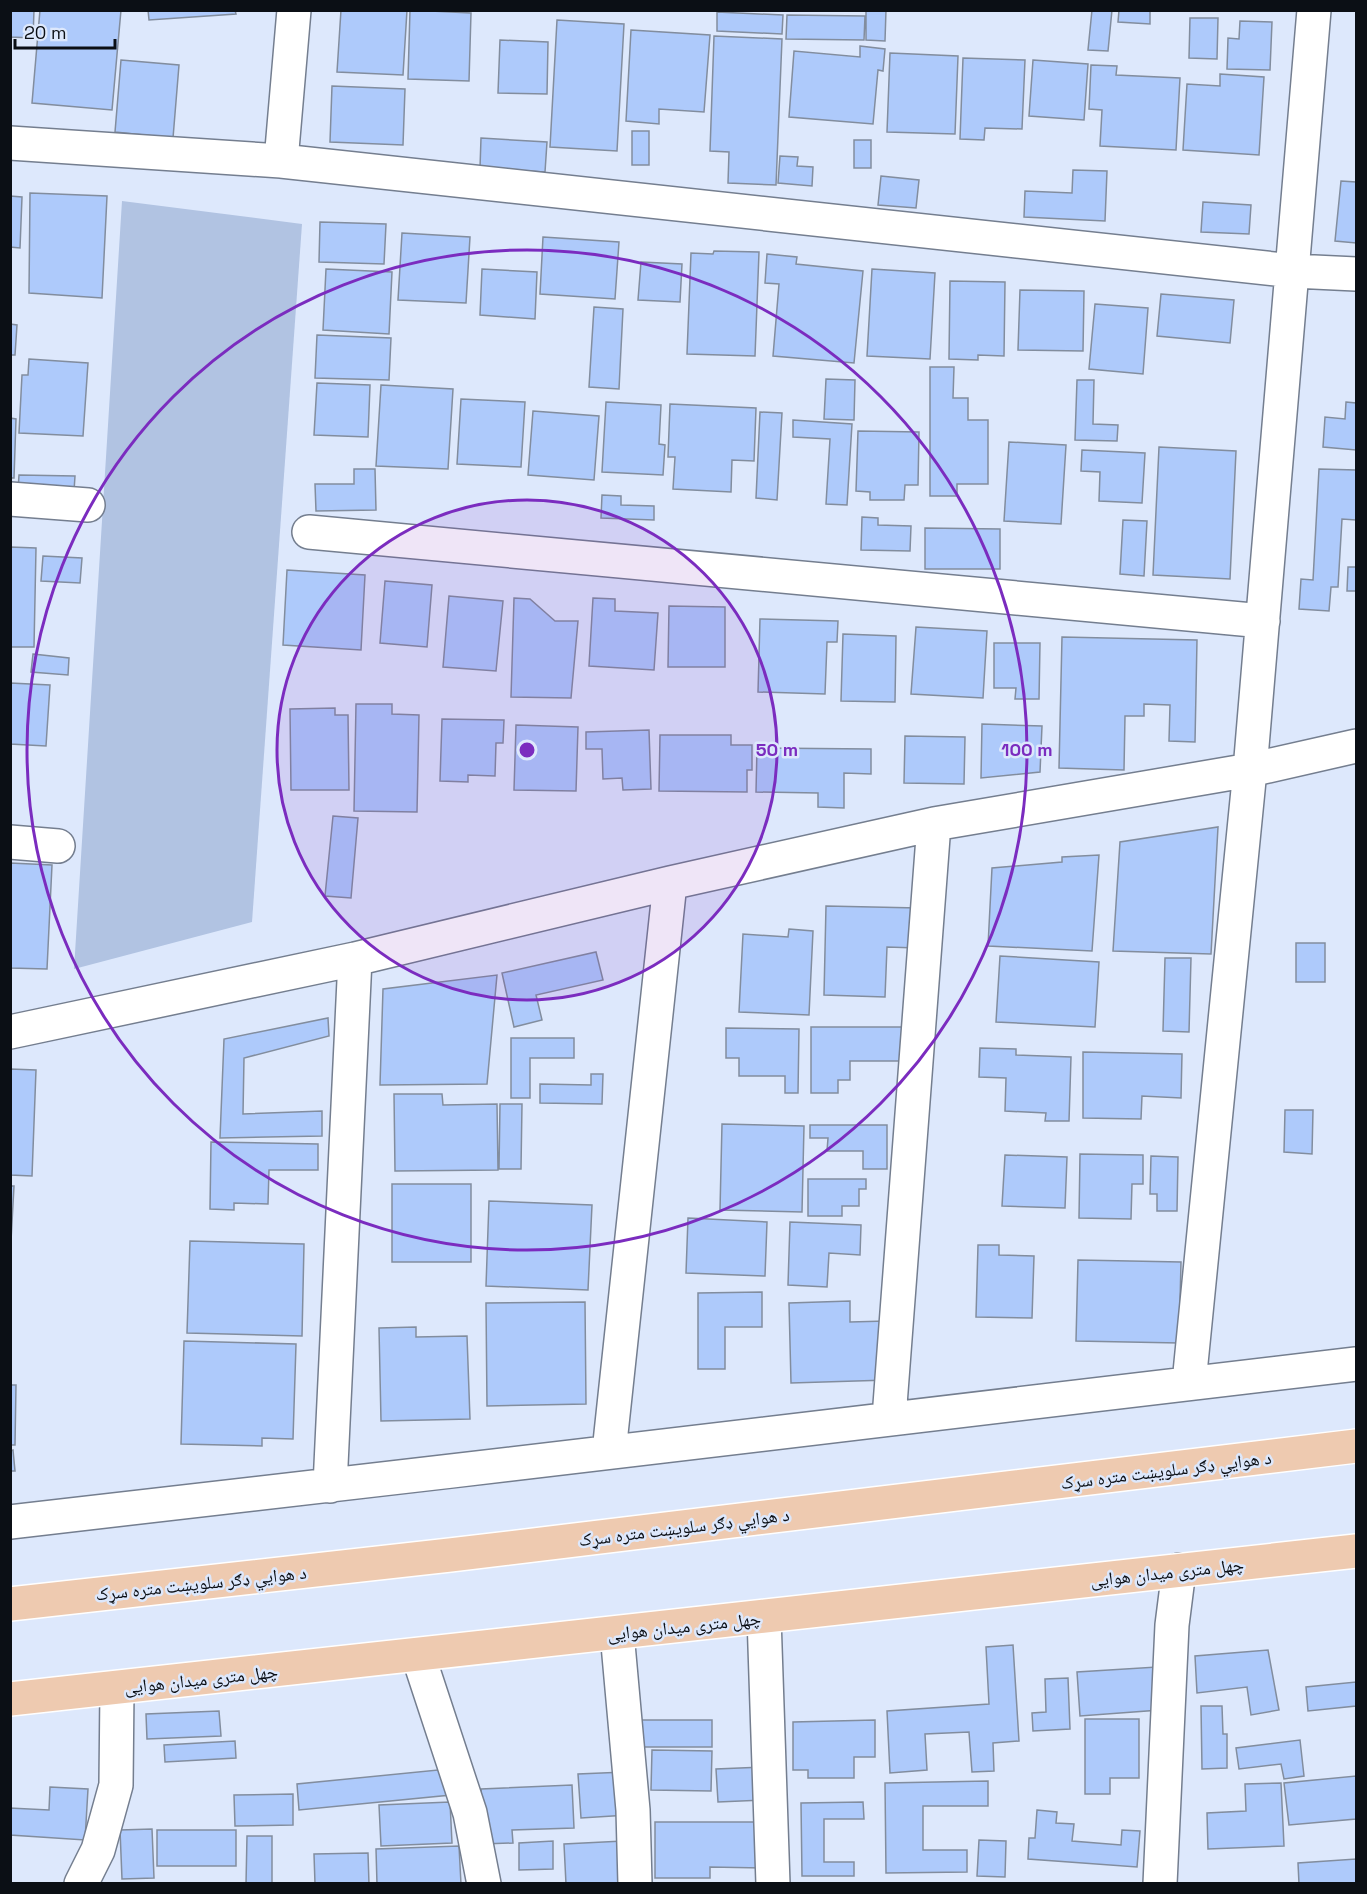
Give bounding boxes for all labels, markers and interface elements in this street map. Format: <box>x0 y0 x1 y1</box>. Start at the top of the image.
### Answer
scale bar <box>15 12 116 50</box>
text: 20 m <box>24 21 67 44</box>
text: 50 m <box>756 738 798 761</box>
text: 100 m <box>1001 738 1053 761</box>
centre of rings <box>517 740 537 760</box>
street label: د هوايي ډګر سلویښت متره سړک <box>1059 1446 1273 1498</box>
street label: د هوايي ډګر سلویښت متره سړک <box>577 1503 791 1555</box>
street label: چهل متری میدان هوایی <box>1089 1552 1245 1592</box>
street label: د هوايي ډګر سلویښت متره سړک <box>94 1560 308 1609</box>
street label: چهل متری میدان هوایی <box>606 1606 762 1646</box>
street label: چهل متری میدان هوایی <box>123 1659 279 1699</box>

